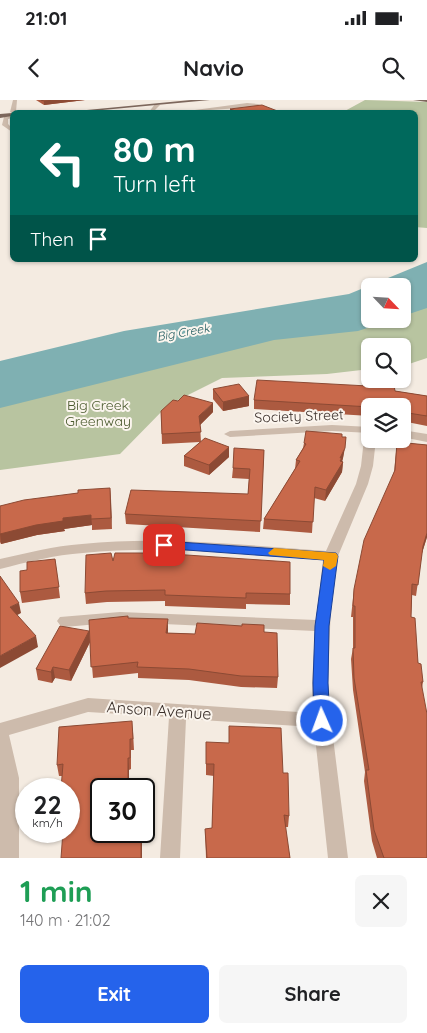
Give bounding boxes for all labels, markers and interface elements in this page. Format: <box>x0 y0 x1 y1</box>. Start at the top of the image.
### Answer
text: 21:01 <box>25 6 67 30</box>
icon: back <box>20 54 48 82</box>
text: Navio <box>183 54 244 82</box>
icon: search <box>379 54 407 82</box>
text: 80 m <box>113 127 196 171</box>
icon: left <box>30 130 95 195</box>
text: Turn left <box>113 170 196 198</box>
icon: arrive <box>84 225 112 253</box>
text: Then <box>30 227 74 251</box>
north arrow <box>361 278 411 328</box>
map controls <box>361 278 411 448</box>
water label: Big Creek <box>155 320 212 344</box>
button: search <box>361 338 411 388</box>
park label: Big Creek Greenway <box>65 396 131 430</box>
button: layers <box>361 398 411 448</box>
street label: Society Street <box>254 405 344 427</box>
pin <box>143 524 185 566</box>
icon: arrive <box>150 531 178 559</box>
position arrow <box>295 694 347 746</box>
street label: Anson Avenue <box>106 696 212 724</box>
speed limit sign: 30 <box>90 778 155 843</box>
text: 22 <box>33 789 62 820</box>
text: km/h <box>32 815 63 830</box>
text: 1 min <box>20 872 93 910</box>
button: close <box>355 875 407 927</box>
text: 140 m · 21:02 <box>20 910 111 930</box>
button: Exit <box>20 965 209 1023</box>
button: Share <box>219 965 407 1023</box>

